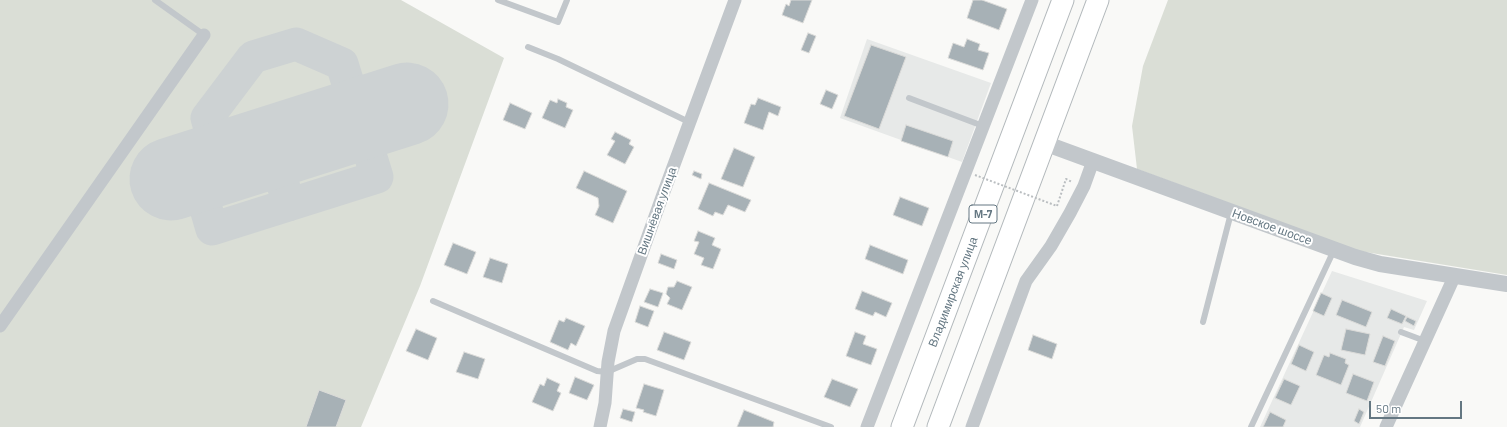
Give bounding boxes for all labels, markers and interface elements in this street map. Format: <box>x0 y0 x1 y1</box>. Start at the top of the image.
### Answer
street label: Вишнёвая улица <box>634 165 680 257</box>
road number: М-7 <box>969 205 997 223</box>
street label: Новское шоссе <box>1230 206 1314 248</box>
street label: Владимирская улица <box>925 235 981 349</box>
scale bar <box>1371 393 1464 419</box>
text: 50 m <box>1376 401 1401 415</box>

